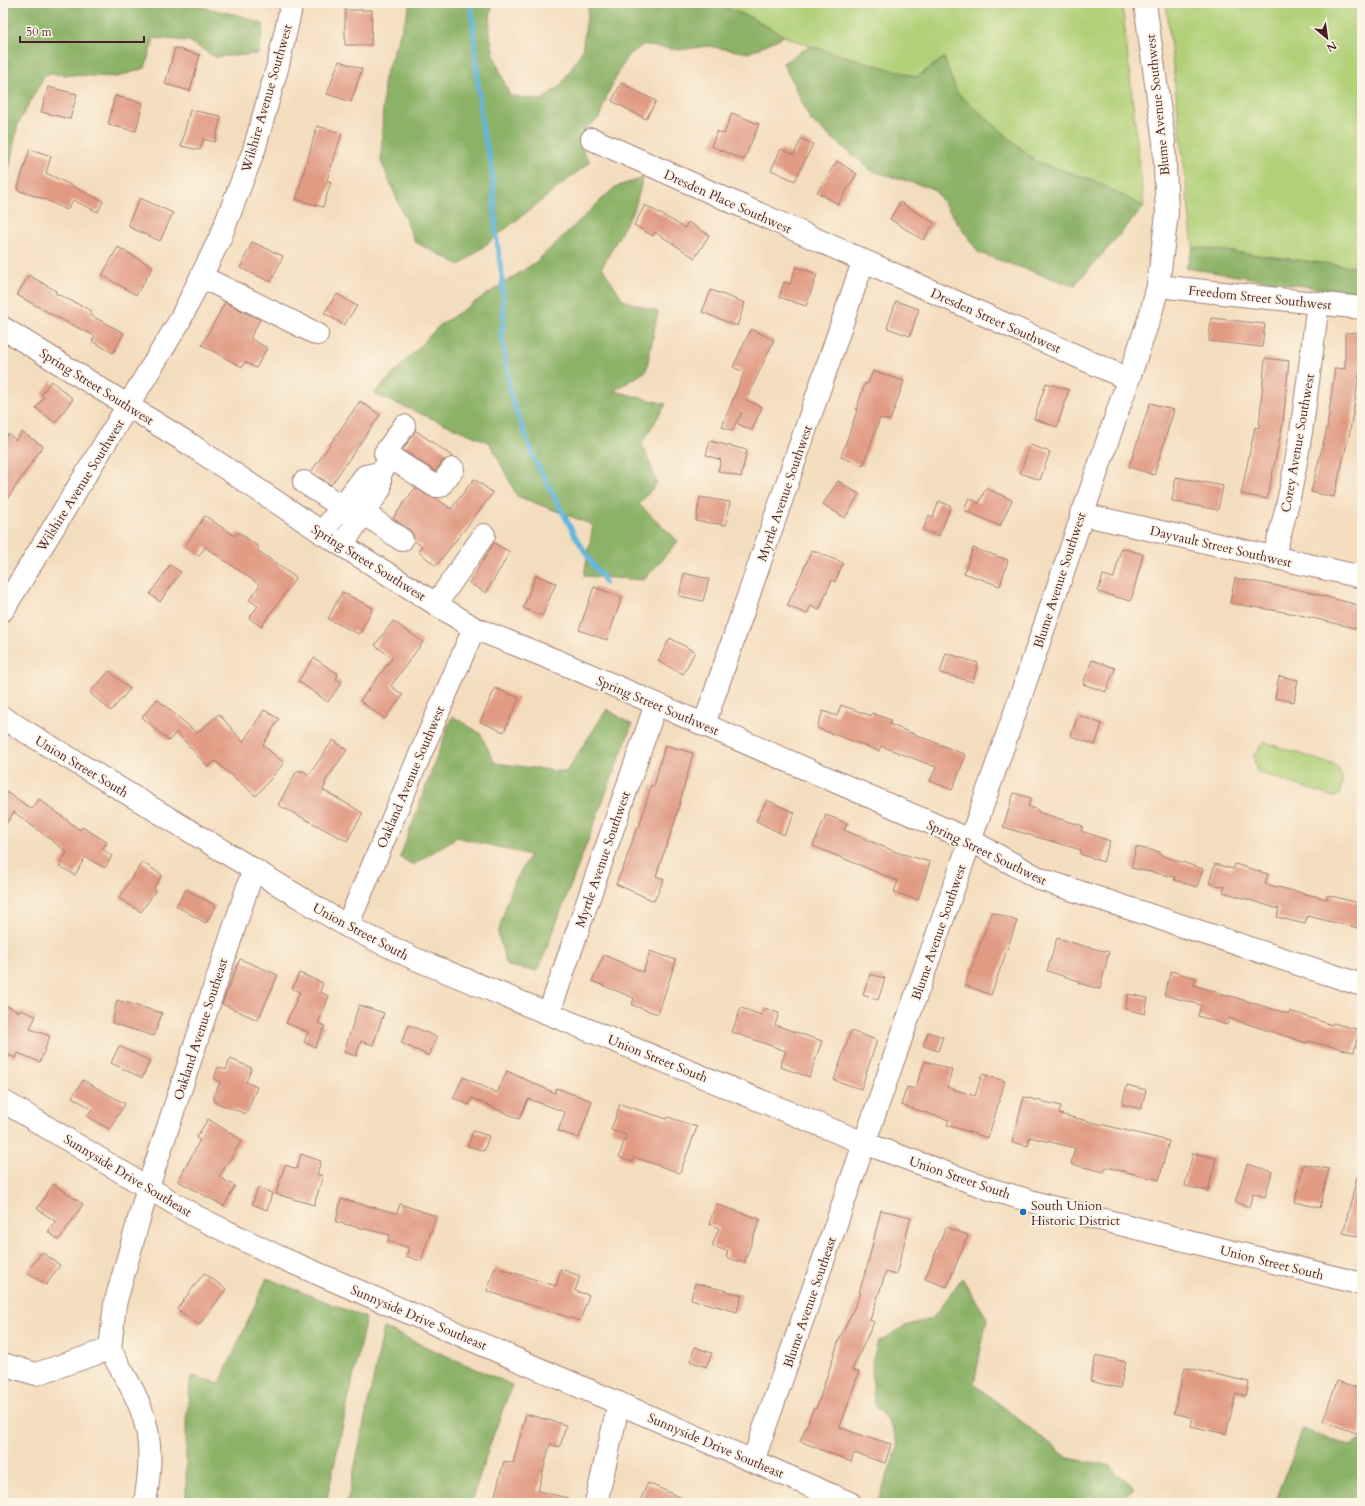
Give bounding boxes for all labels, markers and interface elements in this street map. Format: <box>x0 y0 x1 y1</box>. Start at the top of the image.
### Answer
scale bar <box>20 18 144 44</box>
north arrow <box>1307 18 1347 58</box>
street label: Wilshire Avenue Southwest <box>237 22 297 175</box>
text: 50 m <box>26 24 53 40</box>
street label: Blume Avenue Southwest <box>1142 33 1174 176</box>
text: N <box>1323 37 1339 55</box>
street label: Dresden Place Southwest <box>661 166 794 238</box>
street label: Freedom Street Southwest <box>1187 282 1332 314</box>
street label: Dresden Street Southwest <box>928 284 1064 358</box>
street label: Spring Street Southwest <box>36 344 157 429</box>
street label: Corey Avenue Southwest <box>1277 373 1319 514</box>
street label: Wilshire Avenue Southwest <box>32 416 129 556</box>
street label: Myrtle Avenue Southwest <box>753 423 817 564</box>
street label: Blume Avenue Southwest <box>1029 510 1090 651</box>
street label: Spring Street Southwest <box>308 520 429 605</box>
street label: Dayvault Street Southwest <box>1148 522 1293 572</box>
street label: Spring Street Southwest <box>594 672 722 740</box>
street label: Oakland Avenue Southwest <box>373 704 449 851</box>
street label: Union Street South <box>31 732 132 802</box>
street label: Myrtle Avenue Southwest <box>571 789 635 930</box>
street label: Spring Street Southwest <box>924 816 1050 890</box>
street label: Blume Avenue Southwest <box>907 862 971 1002</box>
street label: Union Street South <box>309 899 412 965</box>
street label: Oakland Avenue Southeast <box>170 956 232 1103</box>
street label: Union Street South <box>605 1031 710 1087</box>
street label: Sunnyside Drive Southeast <box>60 1130 195 1221</box>
street label: Union Street South <box>907 1152 1013 1204</box>
place label: South Union Historic District <box>1031 1197 1120 1230</box>
marker: South Union Historic District <box>1018 1207 1028 1217</box>
street label: Blume Avenue Southeast <box>779 1235 841 1370</box>
street label: Union Street South <box>1218 1241 1325 1285</box>
street label: Sunnyside Drive Southeast <box>348 1281 490 1355</box>
street label: Sunnyside Drive Southeast <box>645 1409 787 1483</box>

